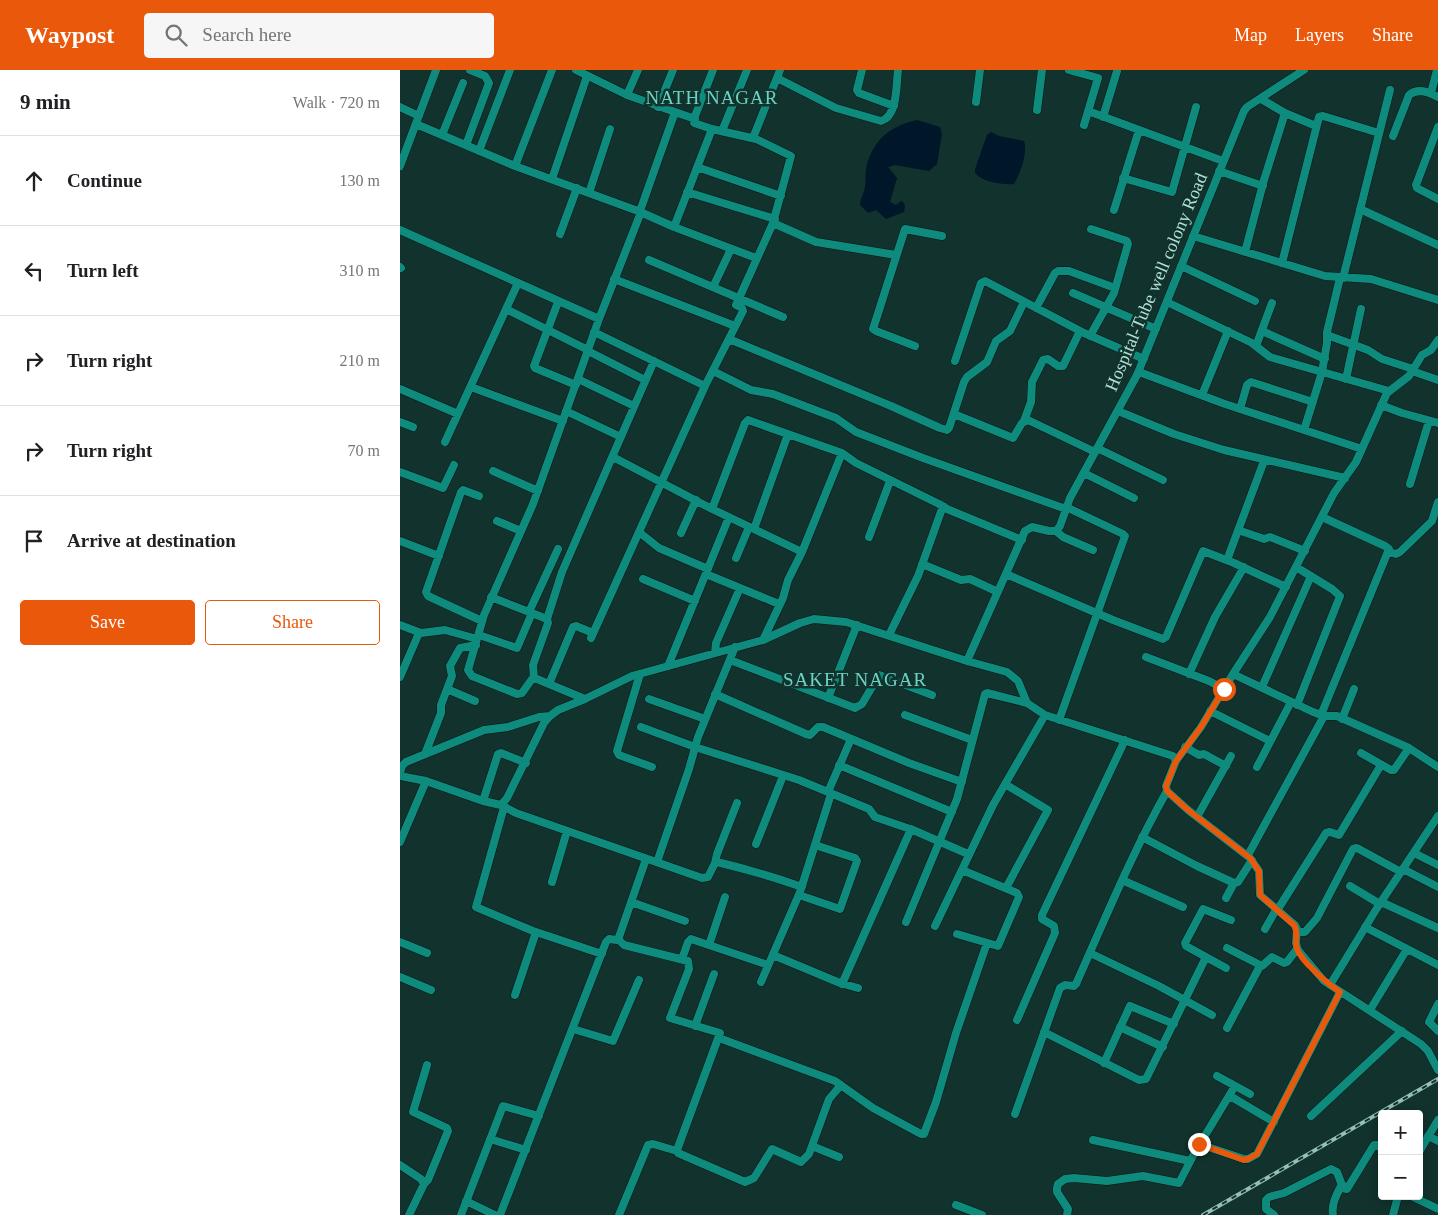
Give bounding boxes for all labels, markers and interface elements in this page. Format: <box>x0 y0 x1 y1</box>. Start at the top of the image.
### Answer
search box <box>144 13 494 58</box>
icon: search <box>162 21 190 49</box>
text: Waypost <box>25 22 114 48</box>
text: Search here <box>202 24 292 45</box>
text: Map <box>1234 25 1267 45</box>
text: Layers <box>1295 25 1344 45</box>
text: Share <box>1372 25 1413 45</box>
district label: NATH NAGAR <box>646 87 778 108</box>
text: 9 min <box>20 90 71 114</box>
text: Walk · 720 m <box>293 94 380 111</box>
icon: ahead <box>20 167 48 195</box>
text: Continue <box>67 170 142 191</box>
street label: Hospital-Tube well colony Road <box>1101 170 1211 394</box>
text: 130 m <box>340 172 380 189</box>
icon: left <box>20 257 48 285</box>
text: Turn left <box>67 260 139 281</box>
text: 310 m <box>340 262 380 279</box>
icon: right <box>20 347 48 375</box>
text: Turn right <box>67 350 152 371</box>
text: 210 m <box>340 352 380 369</box>
icon: right <box>20 437 48 465</box>
text: Turn right <box>67 440 152 461</box>
text: 70 m <box>348 442 380 459</box>
icon: arrive <box>20 527 48 555</box>
text: Arrive at destination <box>67 530 236 551</box>
button: Save <box>20 600 195 645</box>
button: Share <box>205 600 380 645</box>
district label: SAKET NAGAR <box>783 669 927 690</box>
route start <box>1213 678 1236 701</box>
map controls <box>1378 1110 1423 1200</box>
button: + <box>1378 1110 1423 1155</box>
route end <box>1188 1133 1211 1156</box>
button: − <box>1378 1155 1423 1200</box>

